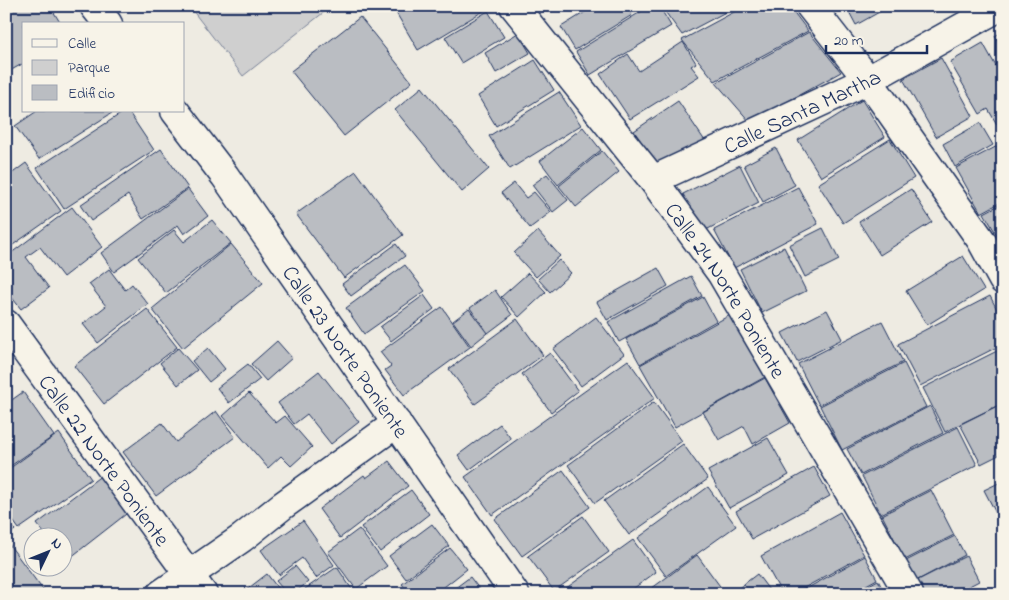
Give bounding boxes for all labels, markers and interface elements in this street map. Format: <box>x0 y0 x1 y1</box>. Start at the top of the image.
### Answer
legend <box>22 22 185 112</box>
scale bar <box>826 22 928 54</box>
text: 20 m <box>834 30 864 52</box>
text: Calle <box>68 33 96 55</box>
text: Parque <box>68 57 110 79</box>
street label: Calle Santa Martha <box>719 63 888 164</box>
text: Edificio <box>68 83 115 105</box>
street label: Calle 24 Norte Poniente <box>656 197 792 385</box>
street label: Calle 23 Norte Poniente <box>273 260 415 446</box>
street label: Calle 22 Norte Poniente <box>34 367 176 549</box>
north arrow <box>22 528 72 578</box>

